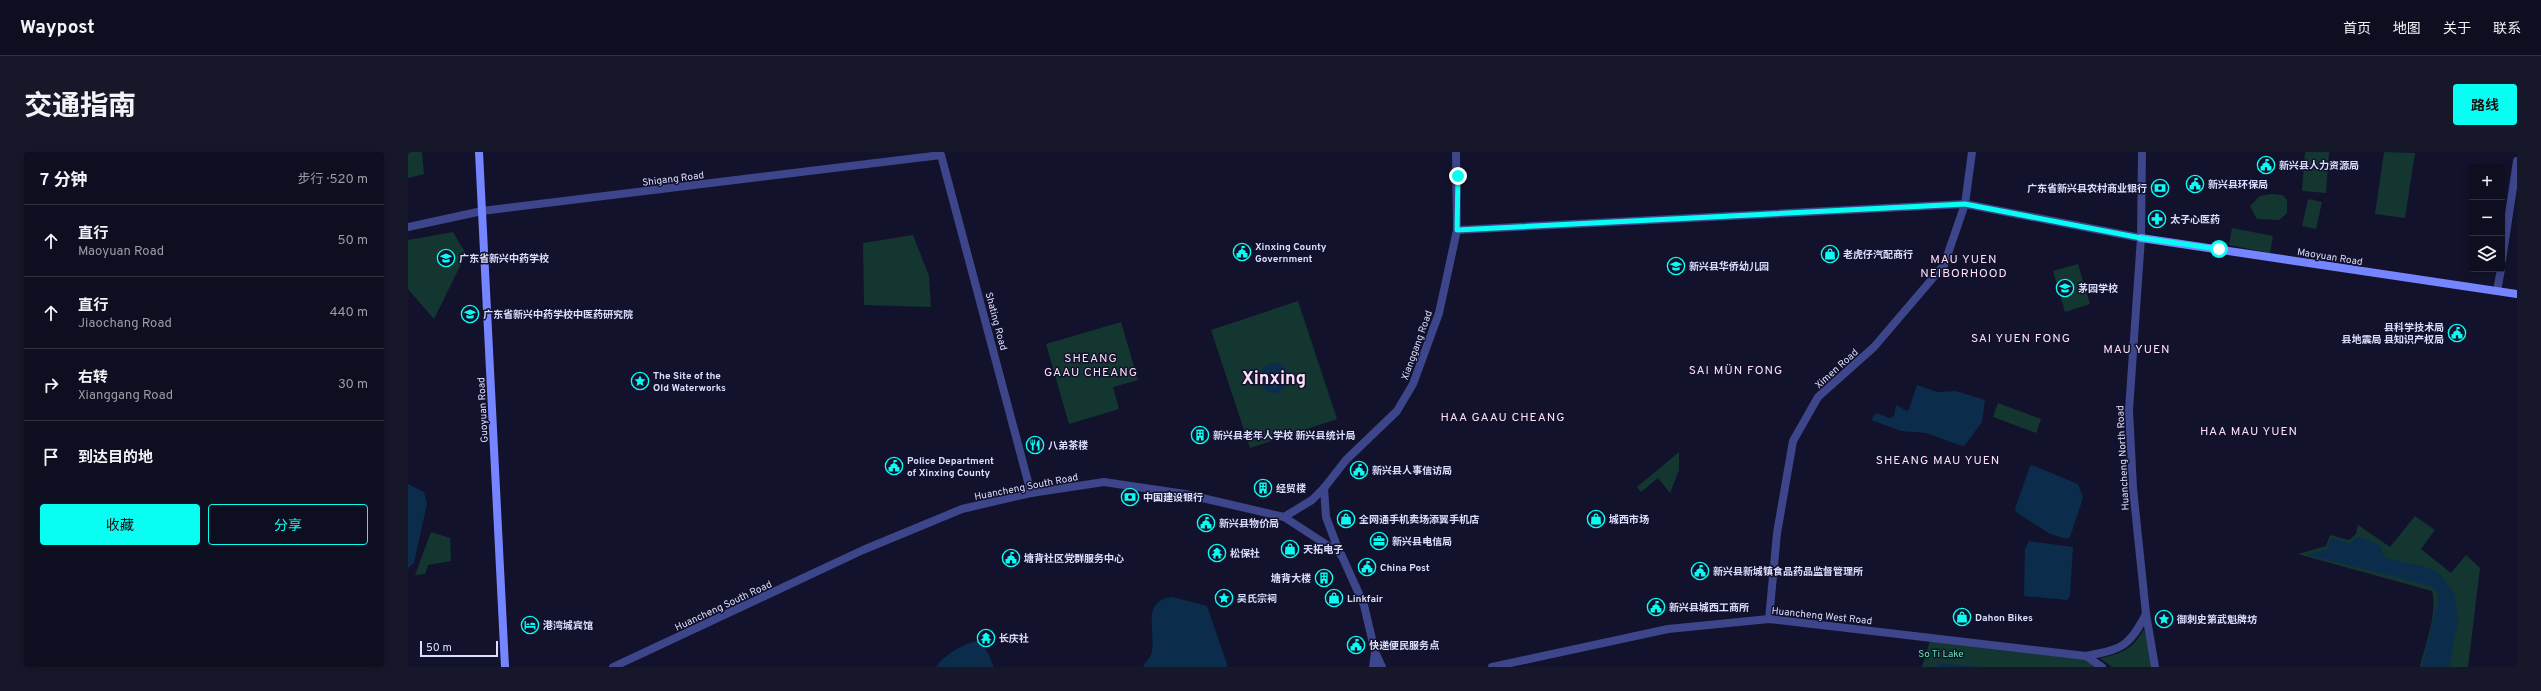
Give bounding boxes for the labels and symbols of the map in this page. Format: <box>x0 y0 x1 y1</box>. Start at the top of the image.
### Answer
public building icon: 新兴县人力资源局 <box>2256 155 2276 175</box>
place label: 新兴县人力资源局 <box>2279 160 2359 173</box>
route end <box>1449 167 1467 185</box>
street label: Shigang Road <box>642 169 705 190</box>
public building icon: 新兴县环保局 <box>2185 174 2205 194</box>
bank icon: 广东省新兴县农村商业银行 <box>2150 178 2170 198</box>
place label: 新兴县环保局 <box>2208 179 2268 192</box>
place label: 广东省新兴县农村商业银行 <box>2027 182 2147 196</box>
pharmacy icon: 太子心医药 <box>2147 209 2167 229</box>
place label: 太子心医药 <box>2170 214 2220 227</box>
route start <box>2210 240 2228 258</box>
place label: Xinxing County Government <box>1255 241 1327 266</box>
public building icon: Xinxing County Government <box>1232 242 1252 262</box>
shop icon: 老虎仔汽配商行 <box>1820 244 1840 264</box>
street label: Maoyuan Road <box>2296 246 2363 269</box>
school or university icon: 广东省新兴中药学校 <box>436 248 456 268</box>
place label: 老虎仔汽配商行 <box>1843 249 1913 262</box>
place label: 广东省新兴中药学校 <box>459 252 549 266</box>
district label: MAU YUEN NEIBORHOOD <box>1920 252 2008 282</box>
school or university icon: 新兴县华侨幼儿园 <box>1666 256 1686 276</box>
place label: 新兴县华侨幼儿园 <box>1689 260 1769 274</box>
school or university icon: 茅园学校 <box>2055 278 2075 298</box>
place label: 茅园学校 <box>2078 282 2118 296</box>
street label: Shating Road <box>982 291 1010 352</box>
school or university icon: 广东省新兴中药学校中医药研究院 <box>460 304 480 324</box>
place label: 广东省新兴中药学校中医药研究院 <box>483 308 633 322</box>
street label: Xianggang Road <box>1399 309 1436 382</box>
place label: 县科学技术局 县地震局 县知识产权局 <box>2342 322 2444 347</box>
public building icon: 县科学技术局 县地震局 县知识产权局 <box>2447 323 2467 343</box>
district label: SAI YUEN FONG <box>1971 331 2071 347</box>
district label: MAU YUEN <box>2103 342 2171 358</box>
street label: Ximen Road <box>1813 346 1861 392</box>
district label: SHEANG GAAU CHEANG <box>1044 351 1138 381</box>
district label: SAI MÜN FONG <box>1689 363 1783 379</box>
district label: Xinxing <box>1242 368 1306 391</box>
place label: The Site of the Old Waterworks <box>653 370 726 395</box>
place icon: The Site of the Old Waterworks <box>630 371 650 391</box>
street label: Guoyuan Road <box>475 377 492 443</box>
street label: Huancheng North Road <box>2114 405 2133 511</box>
district label: HAA GAAU CHEANG <box>1441 410 1565 426</box>
district label: HAA MAU YUEN <box>2200 424 2298 440</box>
building icon: 新兴县老年人学校 新兴县统计局 <box>1190 425 1210 445</box>
place label: 新兴县老年人学校 新兴县统计局 <box>1213 429 1356 443</box>
restaurant icon: 八弟茶楼 <box>1025 435 1045 455</box>
place label: 八弟茶楼 <box>1048 440 1088 453</box>
district label: SHEANG MAU YUEN <box>1876 453 2000 469</box>
place label: Police Department of Xinxing County <box>907 455 994 480</box>
public building icon: Police Department of Xinxing County <box>884 456 904 476</box>
public building icon: 新兴县人事信访局 <box>1349 460 1369 480</box>
place label: 新兴县人事信访局 <box>1372 465 1452 478</box>
street label: Huancheng South Road <box>973 471 1079 504</box>
building icon: 经贸楼 <box>1253 478 1273 498</box>
place label: 经贸楼 <box>1276 483 1306 496</box>
bank icon: 中国建设银行 <box>1120 487 1140 507</box>
place label: 中国建设银行 <box>1143 492 1203 505</box>
shop icon: 全网通手机卖场添翼手机店 <box>1336 509 1356 529</box>
shop icon: 城西市场 <box>1586 509 1606 529</box>
public building icon: 新兴县物价局 <box>1196 513 1216 533</box>
place label: 城西市场 <box>1609 513 1649 527</box>
place label: 全网通手机卖场添翼手机店 <box>1358 514 1479 527</box>
place label: 新兴县物价局 <box>1219 518 1279 531</box>
office icon: 新兴县电信局 <box>1369 531 1389 551</box>
place label: 新兴县电信局 <box>1392 536 1452 549</box>
shop icon: 天拓电子 <box>1280 539 1300 559</box>
temple icon: 松保社 <box>1207 543 1227 563</box>
place label: 天拓电子 <box>1303 544 1343 557</box>
place label: 松保社 <box>1230 547 1260 561</box>
public building icon: 塘背社区党群服务中心 <box>1001 548 1021 568</box>
place label: 塘背社区党群服务中心 <box>1024 552 1124 566</box>
public building icon: China Post <box>1357 557 1377 577</box>
public building icon: 新兴县新城镇食品药品监督管理所 <box>1690 561 1710 581</box>
place label: China Post <box>1380 562 1430 575</box>
place label: 新兴县新城镇食品药品监督管理所 <box>1713 565 1863 579</box>
building icon: 塘背大楼 <box>1314 568 1334 588</box>
place label: 塘背大楼 <box>1271 572 1311 586</box>
street label: Huancheng South Road <box>673 578 774 635</box>
place icon: 吴氏宗祠 <box>1214 588 1234 608</box>
shop icon: Linkfair <box>1324 588 1344 608</box>
place label: 吴氏宗祠 <box>1237 593 1277 606</box>
place label: Linkfair <box>1347 593 1384 606</box>
public building icon: 新兴县城西工商所 <box>1646 597 1666 617</box>
place label: 新兴县城西工商所 <box>1669 601 1749 615</box>
street label: Huancheng West Road <box>1771 605 1873 628</box>
shop icon: Dahon Bikes <box>1952 607 1972 627</box>
place icon: 御刺史第武魁牌坊 <box>2154 609 2174 629</box>
place label: Dahon Bikes <box>1975 612 2033 625</box>
place label: 御刺史第武魁牌坊 <box>2176 614 2257 627</box>
hotel icon: 港湾城宾馆 <box>520 615 540 635</box>
place label: 港湾城宾馆 <box>543 619 593 633</box>
temple icon: 长庆社 <box>976 628 996 648</box>
place label: 长庆社 <box>999 632 1029 646</box>
public building icon: 快递便民服务点 <box>1346 635 1366 655</box>
scale bar <box>420 639 498 658</box>
place label: 快递便民服务点 <box>1369 640 1440 653</box>
park label: So Ti Lake <box>1918 648 1964 661</box>

